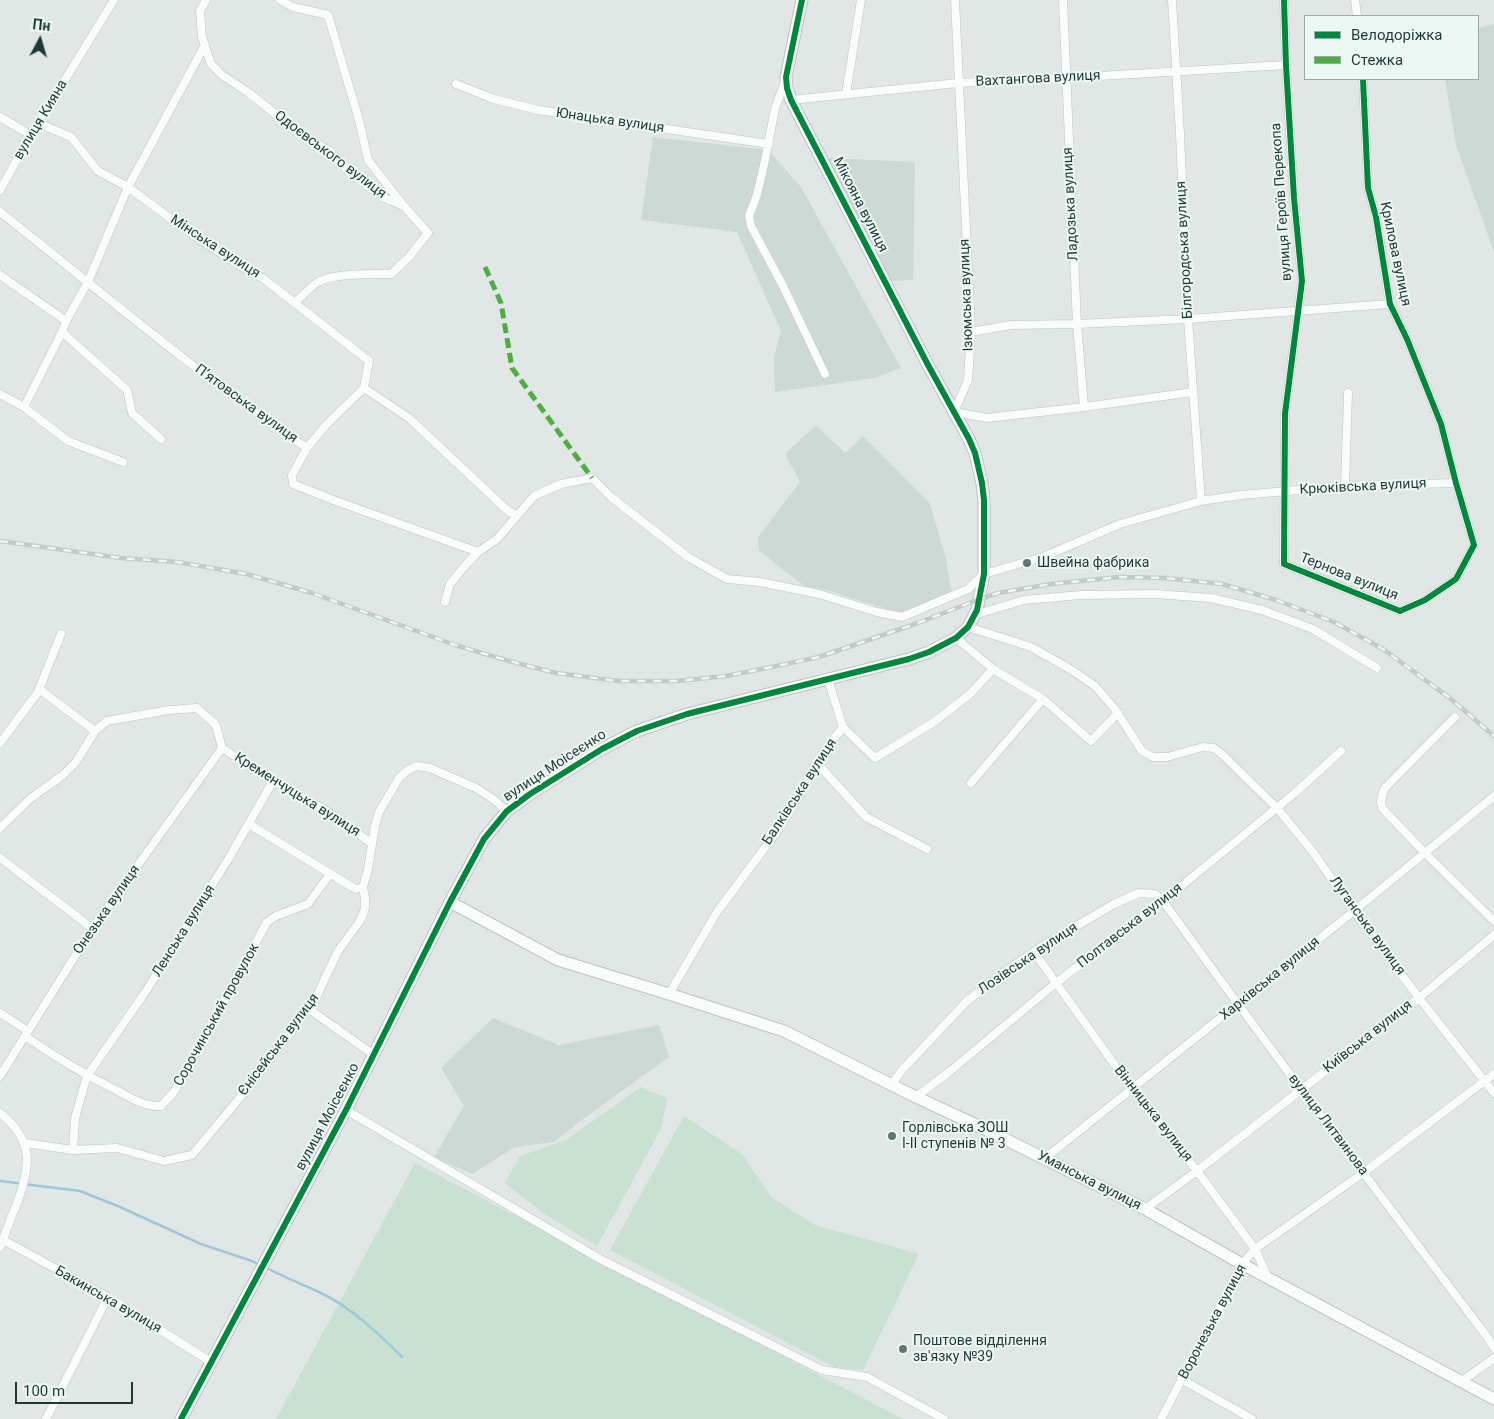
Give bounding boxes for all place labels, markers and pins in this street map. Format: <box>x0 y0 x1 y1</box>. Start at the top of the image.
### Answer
place label: Швейна фабрика <box>1037 555 1149 571</box>
marker: Швейна фабрика <box>1021 557 1033 569</box>
place label: Горлівська ЗОШ І-ІІ ступенів № 3 <box>902 1120 1008 1152</box>
marker: Горлівська ЗОШ І-ІІ ступенів № 3 <box>886 1130 898 1142</box>
place label: Поштове відділення зв'язку №39 <box>913 1333 1047 1365</box>
marker: Поштове відділення зв'язку №39 <box>897 1343 909 1355</box>

